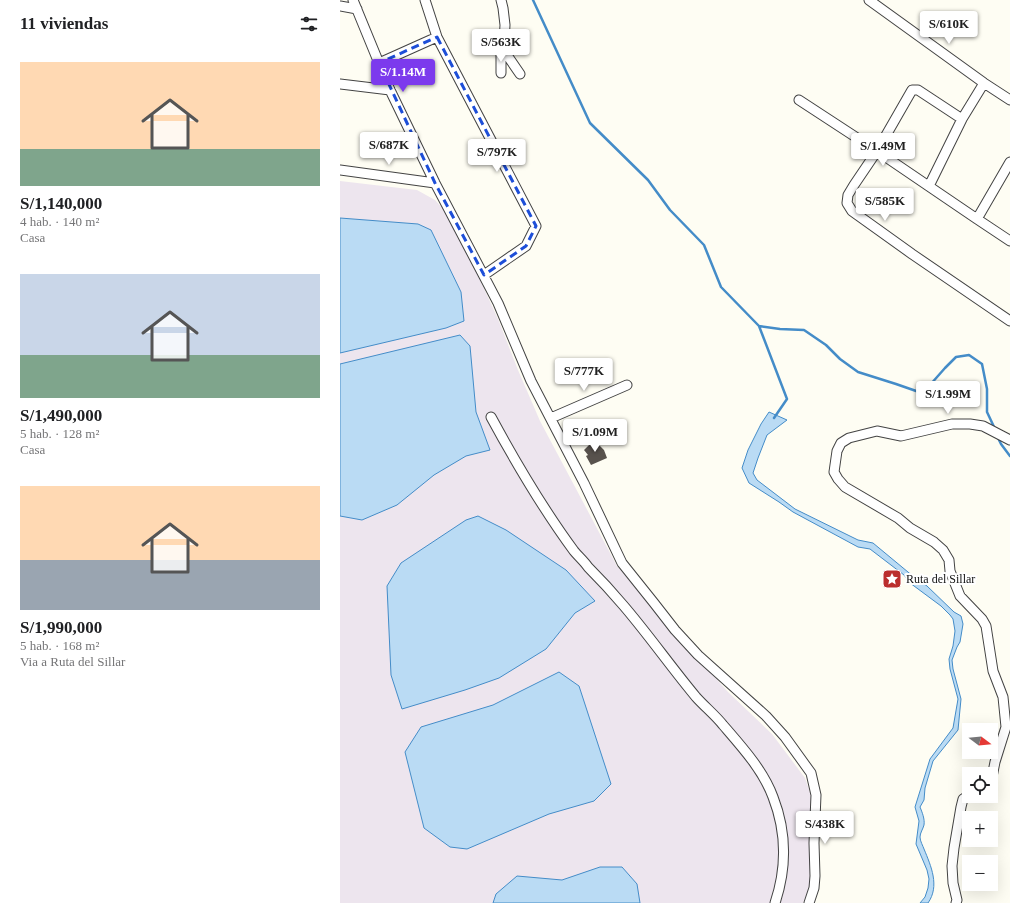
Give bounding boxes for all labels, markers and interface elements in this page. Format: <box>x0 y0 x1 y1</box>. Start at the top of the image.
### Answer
pin: S/610K <box>916 11 982 45</box>
icon: filters <box>298 13 320 35</box>
text: 11 viviendas <box>20 14 108 33</box>
text: S/610K <box>929 16 969 31</box>
pin: S/563K <box>468 29 534 63</box>
text: S/563K <box>481 34 521 49</box>
pin: S/1.14M <box>366 59 440 93</box>
text: S/1.14M <box>380 64 426 79</box>
icon: home <box>134 88 206 160</box>
pin: S/687K <box>356 132 422 166</box>
pin: S/1.49M <box>846 133 920 167</box>
text: S/687K <box>369 137 409 152</box>
text: S/1.49M <box>860 138 906 153</box>
pin: S/797K <box>464 139 530 173</box>
text: S/797K <box>477 144 517 159</box>
pin: S/585K <box>852 188 918 222</box>
text: S/585K <box>865 193 905 208</box>
text: S/1,140,000 <box>20 194 102 213</box>
text: 4 hab. · 140 m² <box>20 214 99 229</box>
text: Casa <box>20 230 45 245</box>
icon: home <box>134 300 206 372</box>
pin: S/777K <box>551 358 617 392</box>
text: S/777K <box>564 363 604 378</box>
pin: S/1.99M <box>911 381 985 415</box>
text: S/1.99M <box>925 386 971 401</box>
text: S/1,490,000 <box>20 406 102 425</box>
pin: S/1.09M <box>558 419 632 453</box>
text: S/1.09M <box>572 424 618 439</box>
text: 5 hab. · 128 m² <box>20 426 99 441</box>
text: Casa <box>20 442 45 457</box>
icon: home <box>134 512 206 584</box>
place icon: Ruta del Sillar <box>881 568 903 590</box>
place label: Ruta del Sillar <box>906 572 975 586</box>
text: S/1,990,000 <box>20 618 102 637</box>
text: 5 hab. · 168 m² <box>20 638 99 653</box>
text: Via a Ruta del Sillar <box>20 654 125 669</box>
north arrow <box>962 723 998 759</box>
map controls <box>962 723 998 891</box>
button: locate <box>962 767 998 803</box>
pin: S/438K <box>792 811 858 845</box>
button: + <box>962 811 998 847</box>
text: S/438K <box>805 816 845 831</box>
button: − <box>962 855 998 891</box>

